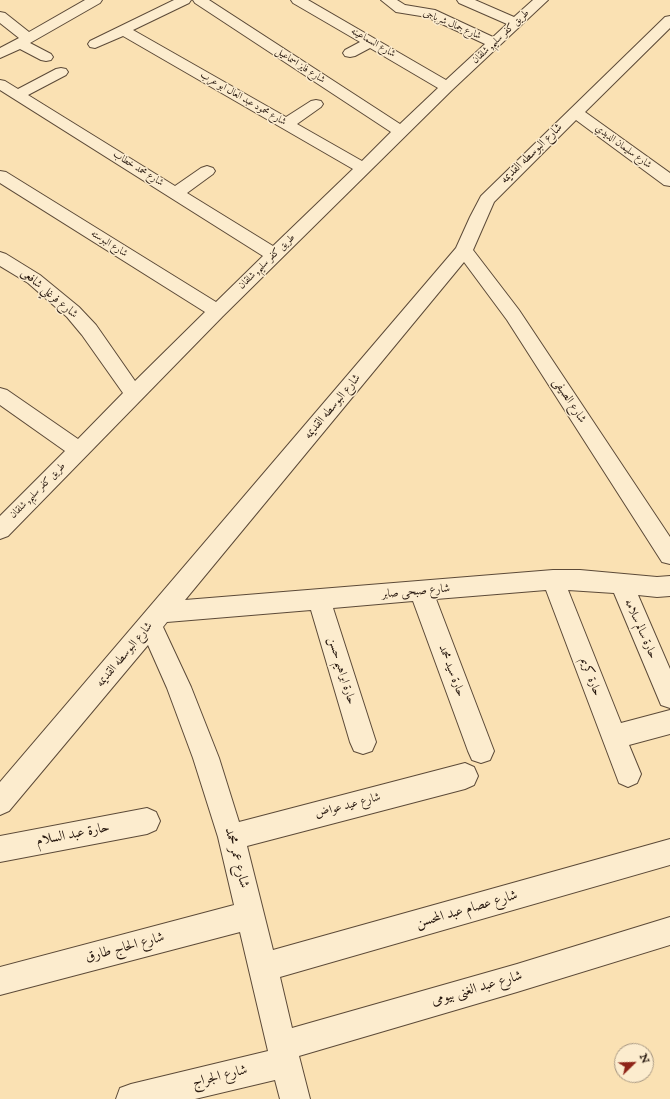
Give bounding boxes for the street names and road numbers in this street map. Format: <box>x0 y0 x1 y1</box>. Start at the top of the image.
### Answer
street label: شارع جمال شرباجى <box>421 7 483 43</box>
street label: طريق كفر سليم, شلقان <box>470 7 532 67</box>
street label: شارع السماعينه <box>349 25 397 61</box>
street label: شارع فايز اسماعيل <box>273 45 327 87</box>
street label: شارع محمود عبد العال ابو عرب <box>198 69 288 129</box>
street label: شارع البوسطه القديمه <box>498 121 566 187</box>
street label: شارع سليمان الديدي <box>592 122 654 172</box>
street label: شارع محمد خطاب <box>111 149 165 189</box>
street label: شارع البوسته <box>88 228 130 260</box>
street label: طريق كفر سليم, شلقان <box>236 232 298 292</box>
street label: شارع فرغلي شافعى <box>18 266 80 322</box>
street label: شارع البوسطه القديمه <box>302 372 364 442</box>
street label: شارع الصيفى <box>549 376 589 426</box>
street label: طريق كفر سليم, شلقان <box>8 461 68 521</box>
street label: شارع صبحى صابر <box>381 582 451 602</box>
street label: حارة سالم سلامه <box>620 597 660 661</box>
street label: شارع البوسطه القديمه <box>94 620 156 690</box>
street label: حارة ابراهيم حسن <box>324 636 358 706</box>
street label: حارة سيد محمد <box>435 643 467 699</box>
street label: حارة كريم <box>576 656 604 698</box>
street label: شارع عيد عواض <box>314 790 382 822</box>
street label: حارة عبد السلام <box>35 820 111 850</box>
street label: شارع عمر محمد <box>220 826 252 890</box>
street label: شارع عصام عبد المحسن <box>414 887 520 933</box>
street label: شارع الحاج طارق <box>84 929 166 967</box>
street label: شارع عبد الغنى بيومى <box>430 968 524 1010</box>
street label: شارع الجراج <box>191 1062 249 1092</box>

